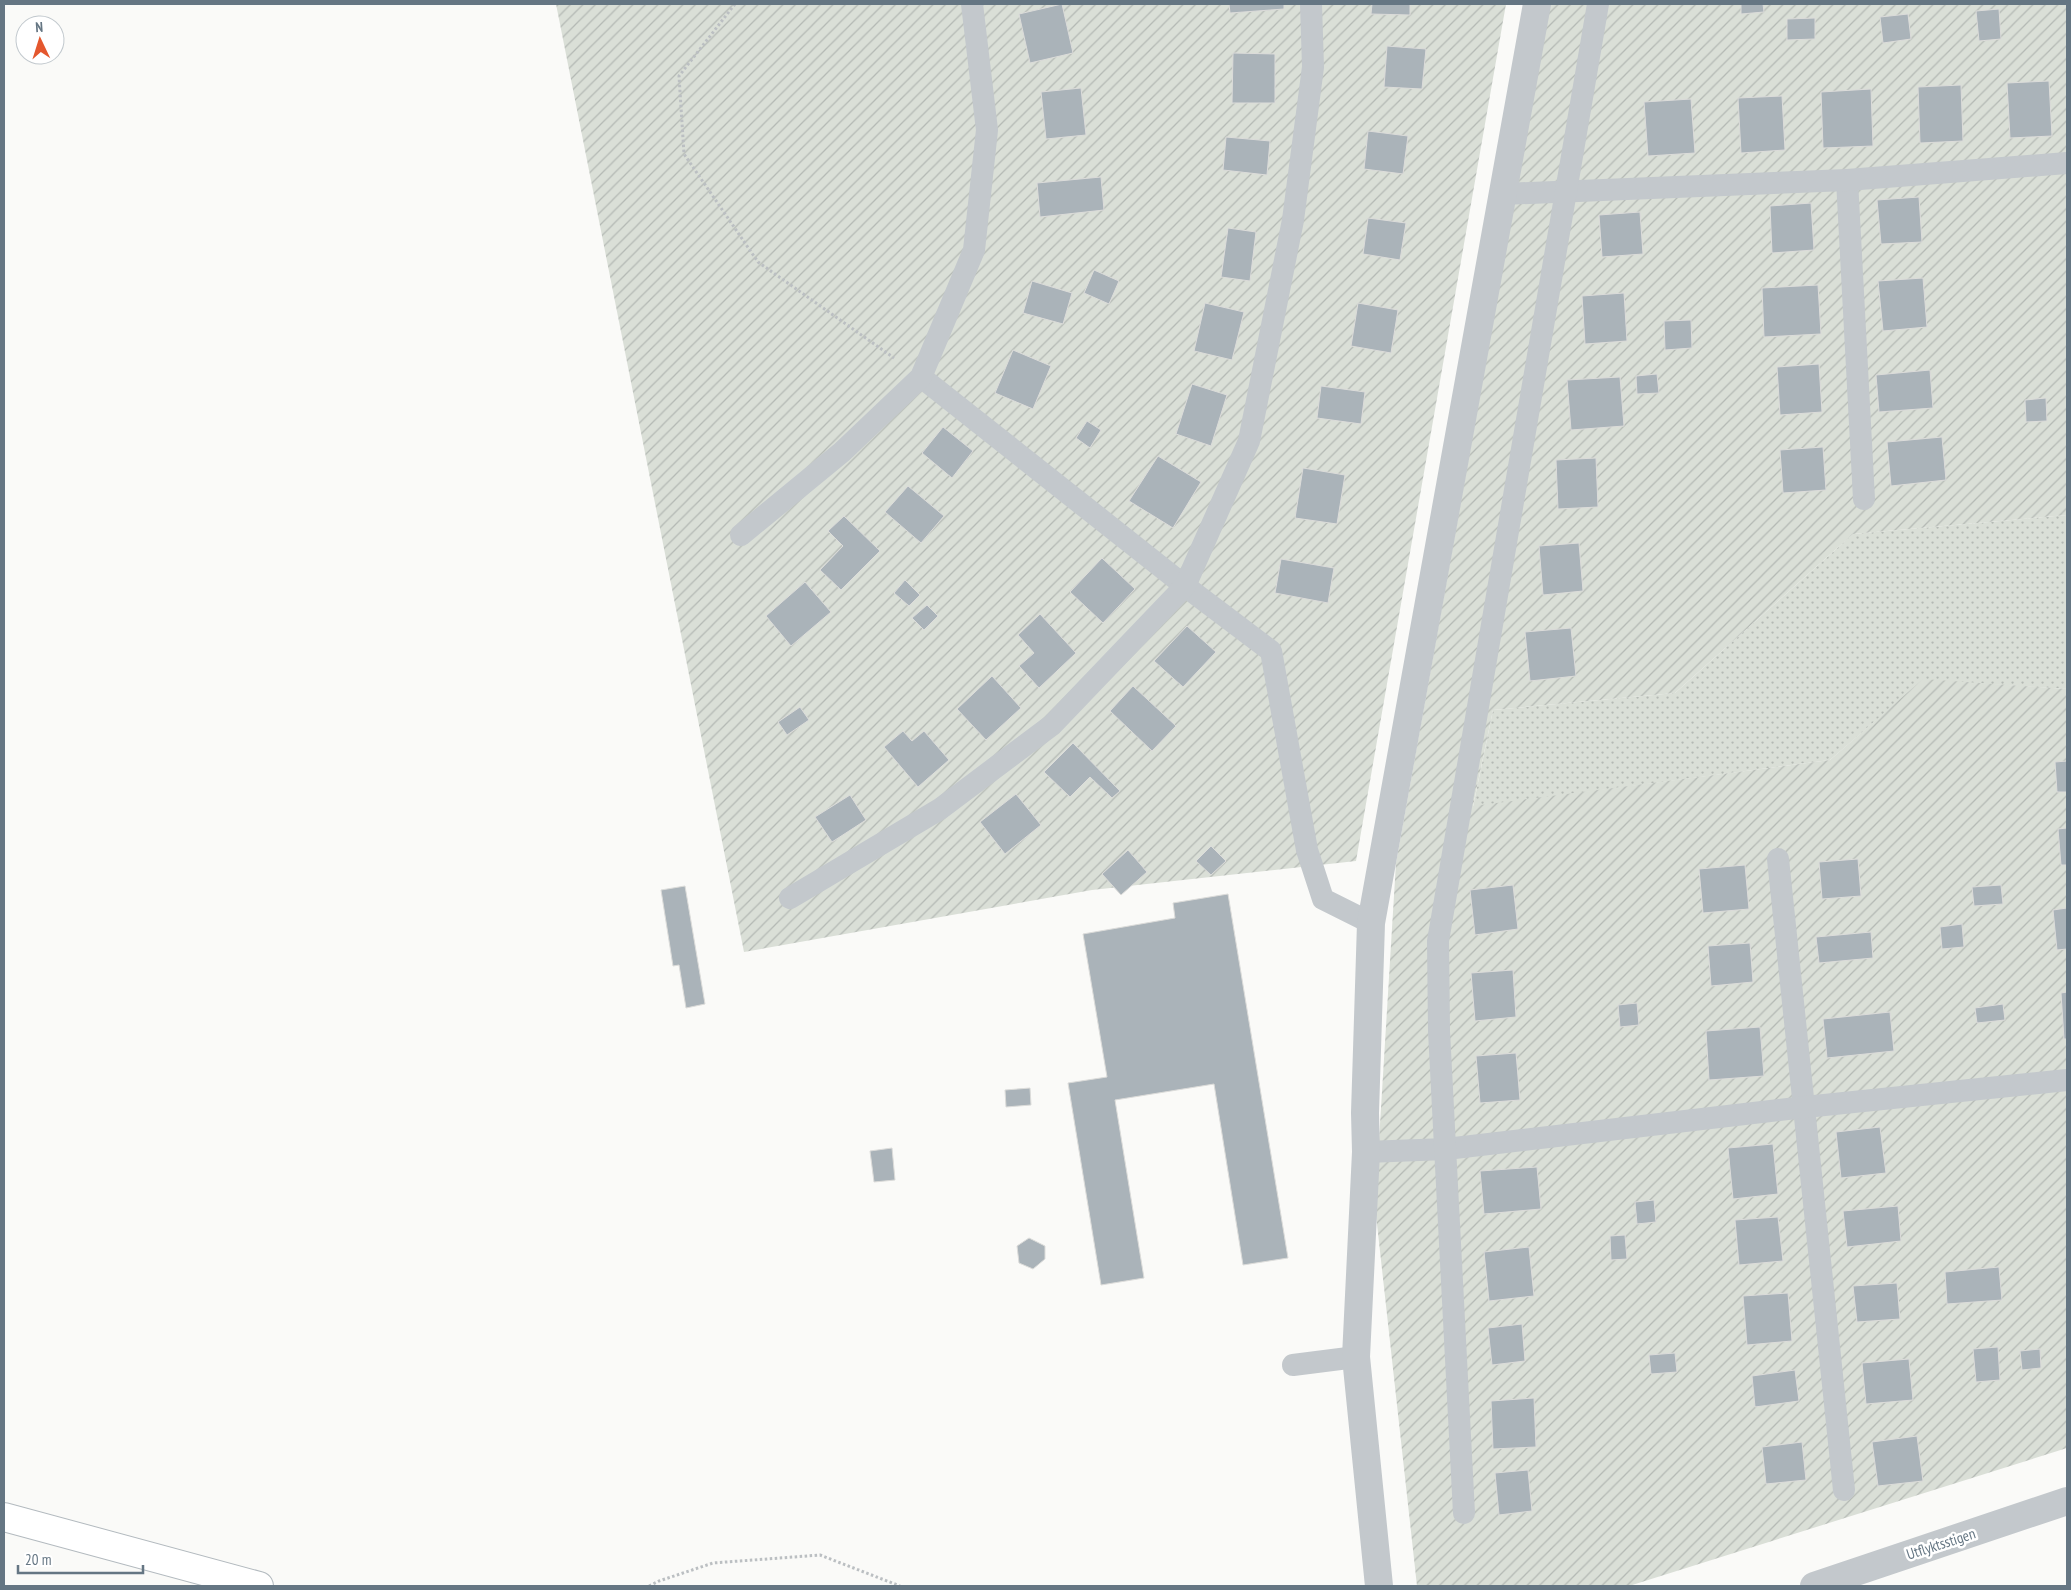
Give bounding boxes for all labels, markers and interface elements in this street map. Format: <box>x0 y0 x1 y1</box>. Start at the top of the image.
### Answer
north arrow <box>15 15 65 65</box>
text: N <box>35 18 43 36</box>
street label: Utflyktsstigen <box>1904 1523 1978 1564</box>
scale bar <box>18 1542 142 1574</box>
text: 20 m <box>25 1550 51 1569</box>

